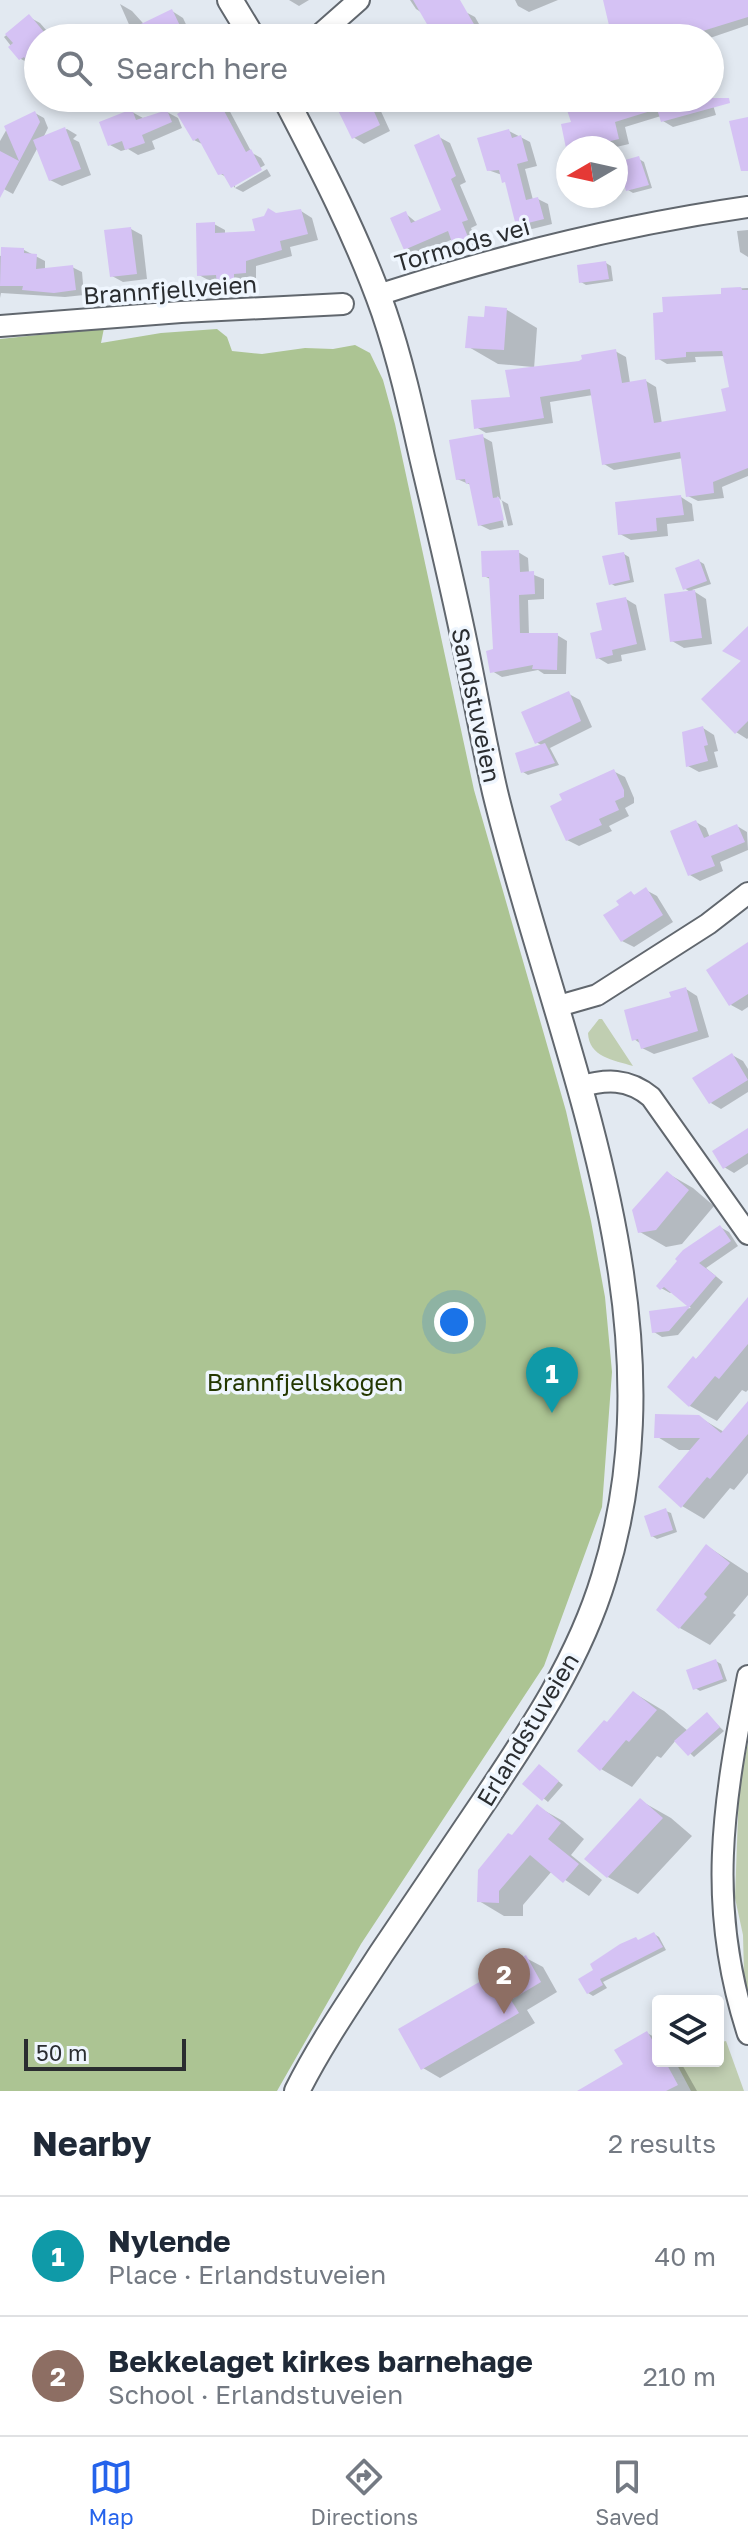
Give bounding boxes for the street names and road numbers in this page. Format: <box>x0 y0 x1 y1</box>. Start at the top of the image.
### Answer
street label: Tormods vei <box>391 211 533 277</box>
street label: Brannfjellveien <box>82 268 258 310</box>
street label: Sandstuveien <box>446 625 508 785</box>
street label: Erlandstuveien <box>470 1647 584 1811</box>

